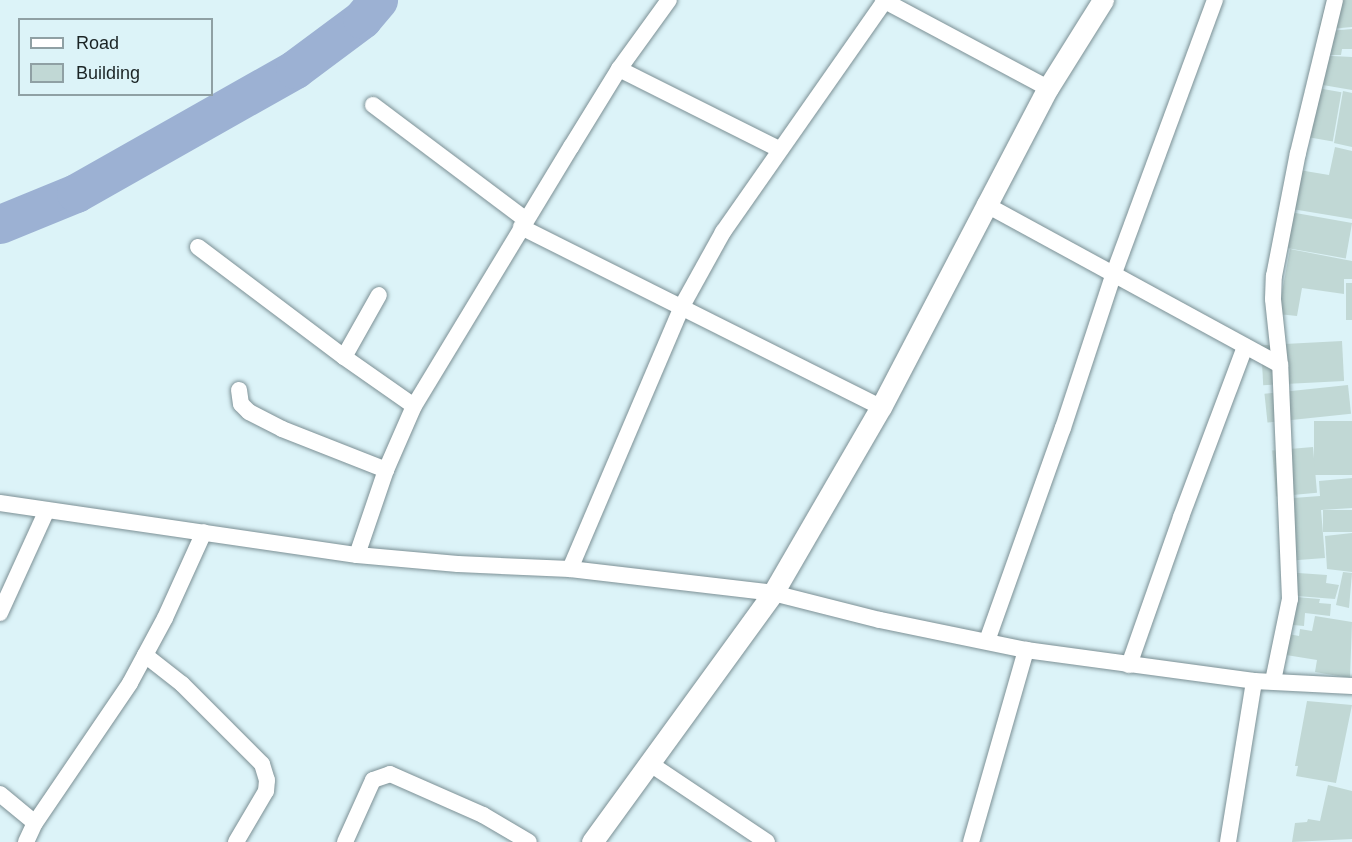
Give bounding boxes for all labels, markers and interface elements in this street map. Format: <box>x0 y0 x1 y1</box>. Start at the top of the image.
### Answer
legend <box>18 18 213 96</box>
text: Road <box>76 33 119 53</box>
text: Building <box>76 63 140 83</box>

